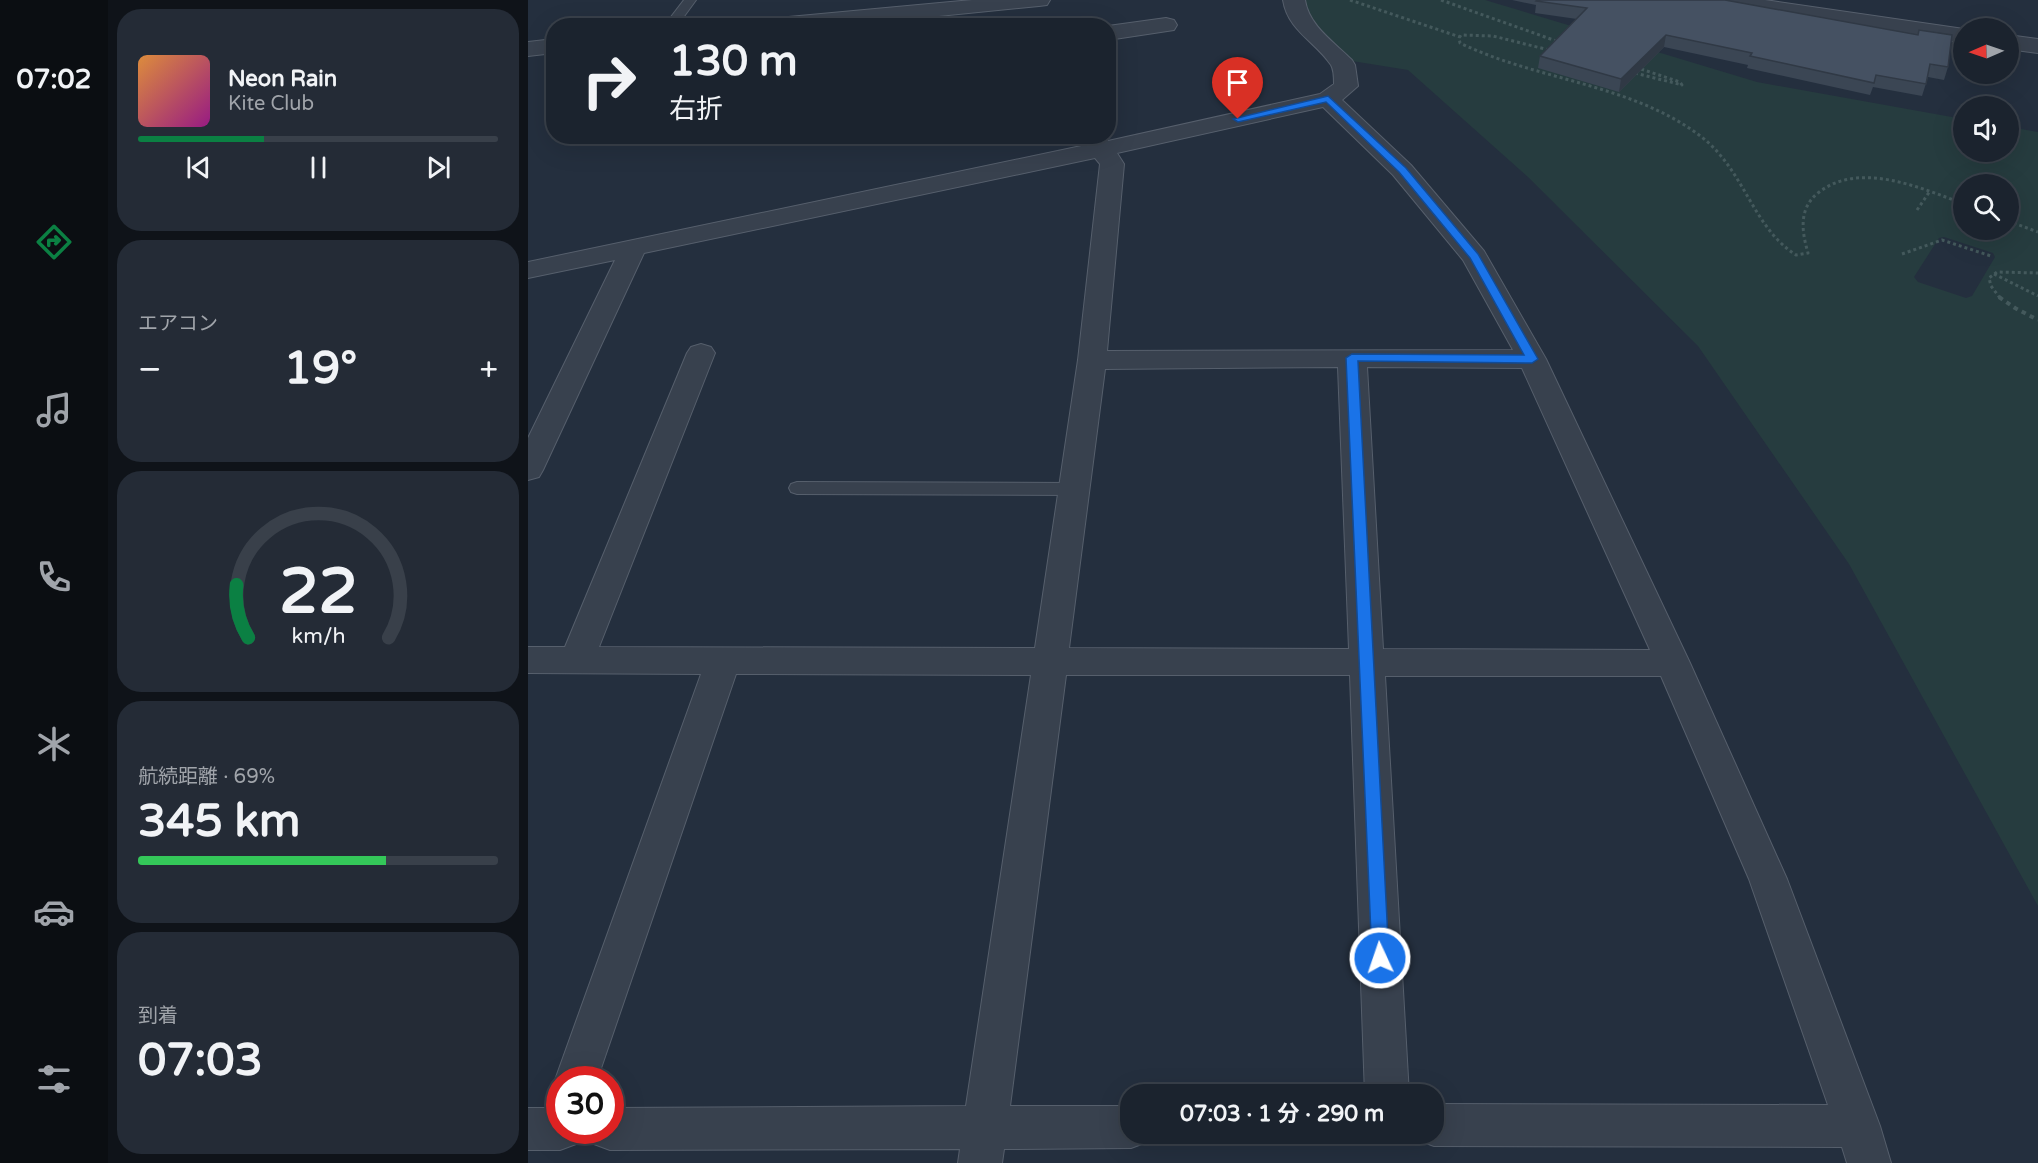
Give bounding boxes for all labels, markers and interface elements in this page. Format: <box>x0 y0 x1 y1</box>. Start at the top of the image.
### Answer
north arrow <box>1953 18 2019 84</box>
map controls <box>1953 18 2019 240</box>
text: 130 m <box>669 36 798 87</box>
icon: right <box>570 42 648 120</box>
pin <box>1212 57 1263 119</box>
text: 07:02 <box>17 63 91 96</box>
text: Neon Rain <box>228 66 337 92</box>
icon: arrive <box>1221 66 1254 99</box>
text: Kite Club <box>228 92 314 116</box>
text: 右折 <box>669 93 723 126</box>
button: sound <box>1953 96 2019 162</box>
icon: previous <box>182 151 215 184</box>
icon: pause <box>302 151 335 184</box>
icon: next <box>422 151 455 184</box>
button: search <box>1953 174 2019 240</box>
icon: directions <box>33 221 75 263</box>
text: エアコン <box>138 312 218 336</box>
text: 19° <box>284 342 357 396</box>
text: − <box>138 350 162 389</box>
text: + <box>479 350 498 389</box>
icon: music <box>33 389 75 431</box>
icon: phone <box>33 556 75 598</box>
text: 22 <box>279 556 357 631</box>
text: km/h <box>291 624 345 650</box>
icon: climate <box>33 723 75 765</box>
text: 航続距離 · 69% <box>138 765 275 789</box>
text: 345 km <box>138 795 300 849</box>
icon: car <box>33 891 75 933</box>
position arrow <box>1348 926 1412 990</box>
text: 到着 <box>138 1004 178 1028</box>
text: 07:03 <box>138 1034 263 1088</box>
icon: filters <box>33 1058 75 1100</box>
speed limit sign: 30 <box>546 1066 624 1144</box>
text: 07:03 · 1 分 · 290 m <box>1180 1101 1384 1127</box>

